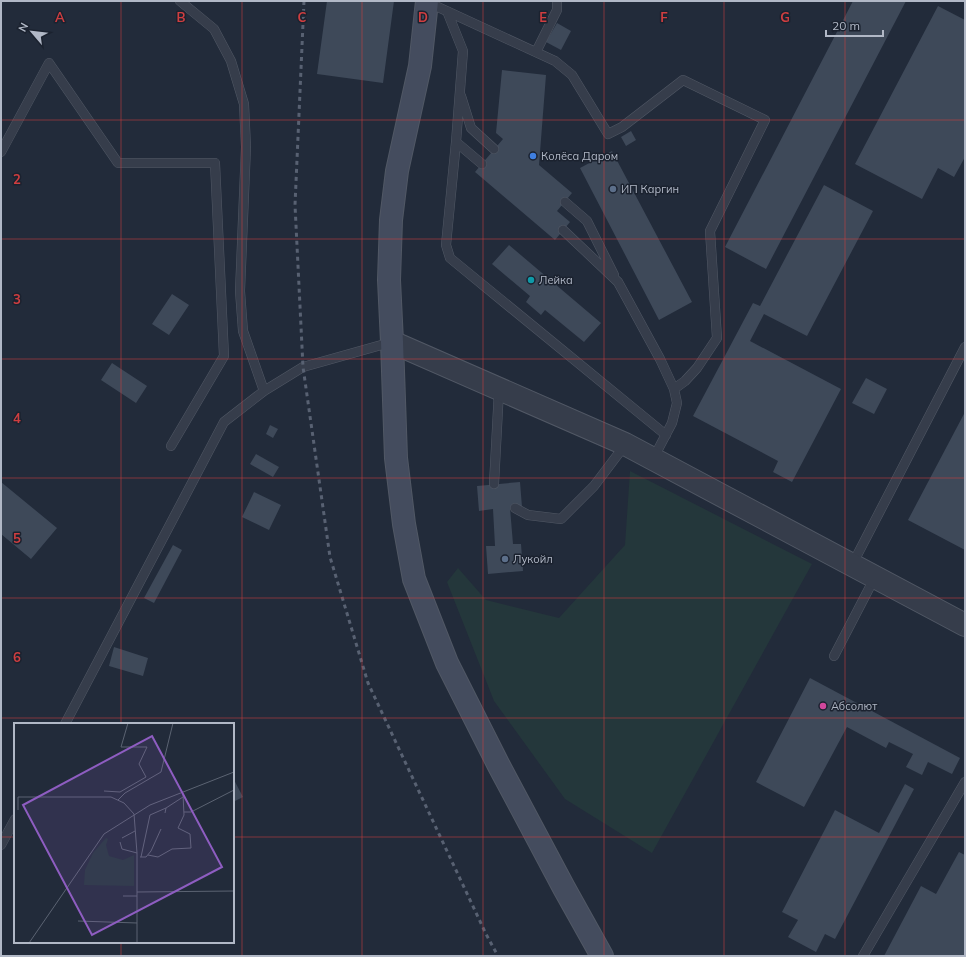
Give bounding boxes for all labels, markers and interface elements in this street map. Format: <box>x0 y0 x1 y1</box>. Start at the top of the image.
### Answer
text: A <box>55 9 65 25</box>
text: B <box>177 9 186 25</box>
text: C <box>298 9 307 25</box>
text: D <box>418 9 428 25</box>
text: E <box>539 9 547 25</box>
text: F <box>660 9 668 25</box>
text: G <box>780 9 790 25</box>
north arrow <box>12 12 52 52</box>
scale bar <box>826 12 883 38</box>
text: 20 m <box>832 18 860 33</box>
text: N <box>15 20 31 34</box>
place label: Колёса Даром <box>541 149 618 163</box>
marker: Колёса Даром <box>528 151 538 161</box>
text: 2 <box>13 171 21 187</box>
place label: ИП Каргин <box>621 182 679 196</box>
marker: ИП Каргин <box>608 184 618 194</box>
place label: Лейка <box>539 273 573 287</box>
marker: Лейка <box>526 275 536 285</box>
text: 3 <box>13 291 21 307</box>
text: 4 <box>13 410 21 426</box>
text: 5 <box>13 530 21 546</box>
place label: Лукойл <box>513 552 553 566</box>
marker: Лукойл <box>500 554 510 564</box>
text: 6 <box>13 649 21 665</box>
place label: Абсолют <box>831 699 877 713</box>
marker: Абсолют <box>818 701 828 711</box>
inset map <box>14 723 234 943</box>

